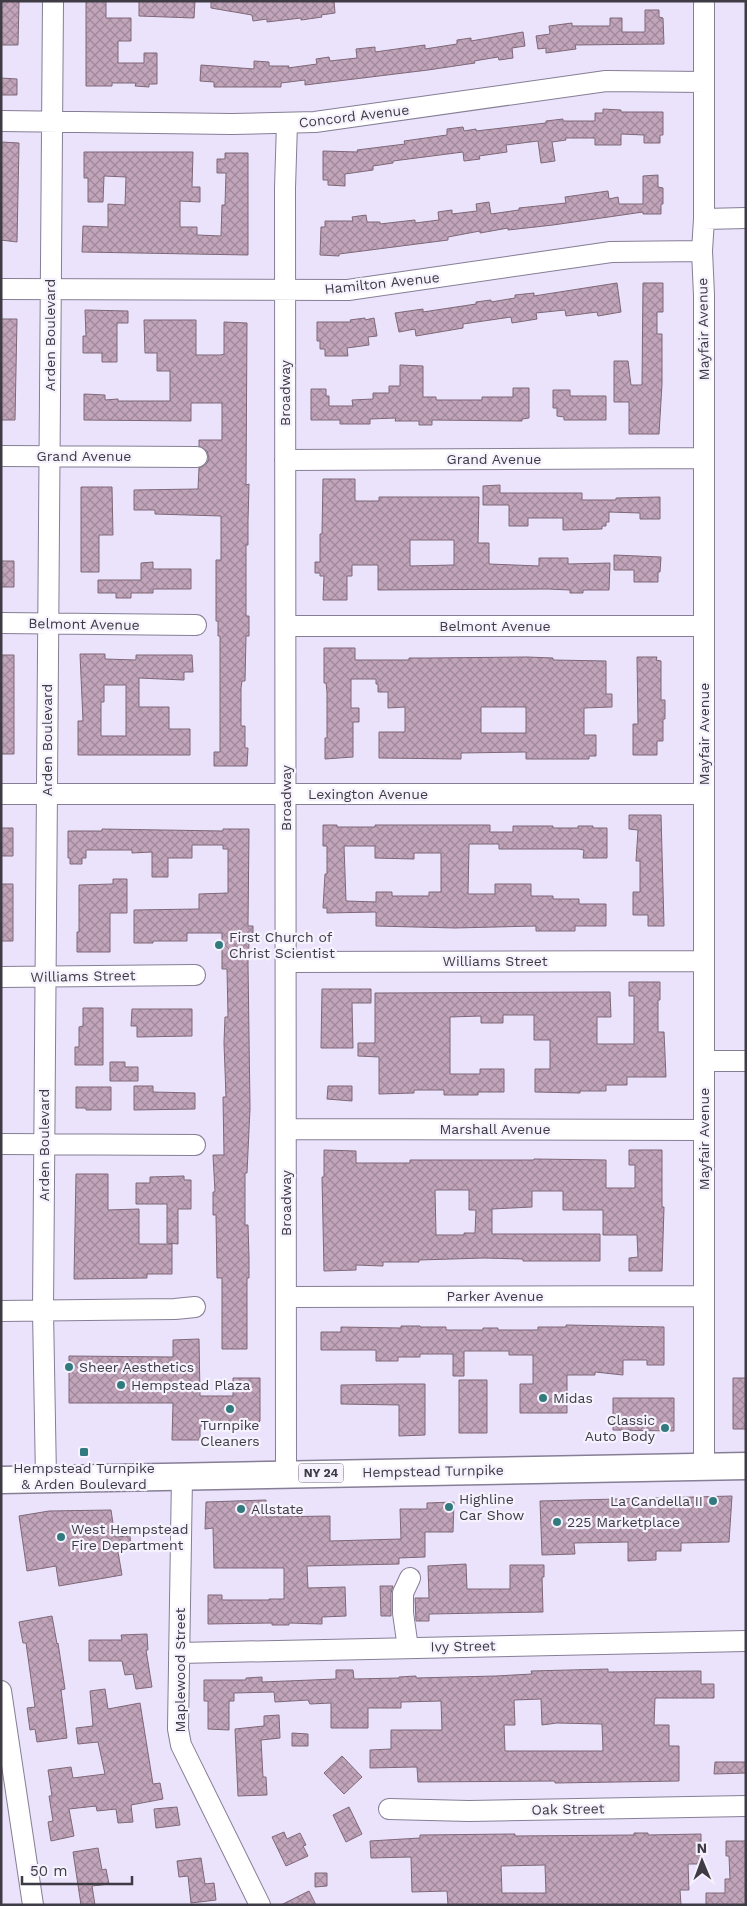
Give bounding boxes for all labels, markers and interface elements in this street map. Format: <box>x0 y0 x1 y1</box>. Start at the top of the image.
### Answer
street label: Concord Avenue <box>298 101 410 131</box>
street label: Hamilton Avenue <box>324 269 440 297</box>
street label: Mayfair Avenue <box>694 278 712 380</box>
street label: Arden Boulevard <box>42 279 58 391</box>
street label: Broadway <box>277 359 293 426</box>
street label: Grand Avenue <box>37 448 131 464</box>
street label: Grand Avenue <box>447 451 541 467</box>
street label: Belmont Avenue <box>28 615 140 633</box>
street label: Belmont Avenue <box>439 618 551 634</box>
street label: Mayfair Avenue <box>696 683 712 785</box>
street label: Arden Boulevard <box>39 684 55 796</box>
street label: Broadway <box>278 764 294 831</box>
street label: Lexington Avenue <box>308 786 428 802</box>
place label: First Church of Christ Scientist <box>229 929 335 961</box>
marker: First Church of Christ Scientist <box>213 939 225 951</box>
street label: Williams Street <box>442 953 548 969</box>
street label: Williams Street <box>30 967 136 985</box>
street label: Mayfair Avenue <box>696 1088 712 1190</box>
street label: Arden Boulevard <box>36 1089 52 1201</box>
street label: Marshall Avenue <box>440 1121 551 1137</box>
street label: Broadway <box>278 1169 294 1236</box>
street label: Parker Avenue <box>446 1288 544 1304</box>
place label: Sheer Aesthetics <box>79 1359 194 1375</box>
marker: Sheer Aesthetics <box>63 1361 75 1373</box>
place label: Hempstead Plaza <box>131 1377 250 1393</box>
marker: Hempstead Plaza <box>115 1379 127 1391</box>
place label: Midas <box>553 1390 593 1406</box>
marker: Midas <box>537 1392 549 1404</box>
marker: Turnpike Cleaners <box>224 1403 236 1415</box>
place label: Classic Auto Body <box>585 1412 656 1444</box>
place label: Turnpike Cleaners <box>200 1417 260 1449</box>
marker: Classic Auto Body <box>659 1422 671 1434</box>
marker: Hempstead Turnpike & Arden Boulevard <box>78 1446 90 1458</box>
place label: Hempstead Turnpike & Arden Boulevard <box>13 1460 155 1492</box>
street label: Hempstead Turnpike <box>362 1462 504 1480</box>
road number: NY 24 <box>298 1464 344 1482</box>
place label: Highline Car Show <box>459 1491 525 1523</box>
place label: La Candella II <box>610 1493 703 1509</box>
marker: La Candella II <box>707 1495 719 1507</box>
place label: Allstate <box>251 1501 304 1517</box>
marker: Highline Car Show <box>443 1501 455 1513</box>
marker: Allstate <box>235 1503 247 1515</box>
place label: 225 Marketplace <box>567 1514 680 1530</box>
marker: 225 Marketplace <box>551 1516 563 1528</box>
place label: West Hempstead Fire Department <box>71 1521 188 1553</box>
marker: West Hempstead Fire Department <box>55 1531 67 1543</box>
street label: Maplewood Street <box>172 1608 188 1732</box>
street label: Ivy Street <box>430 1637 496 1655</box>
street label: Oak Street <box>531 1800 605 1818</box>
north arrow <box>677 1836 727 1886</box>
text: N <box>696 1840 707 1856</box>
scale bar <box>22 1854 132 1886</box>
text: 50 m <box>30 1862 67 1880</box>

